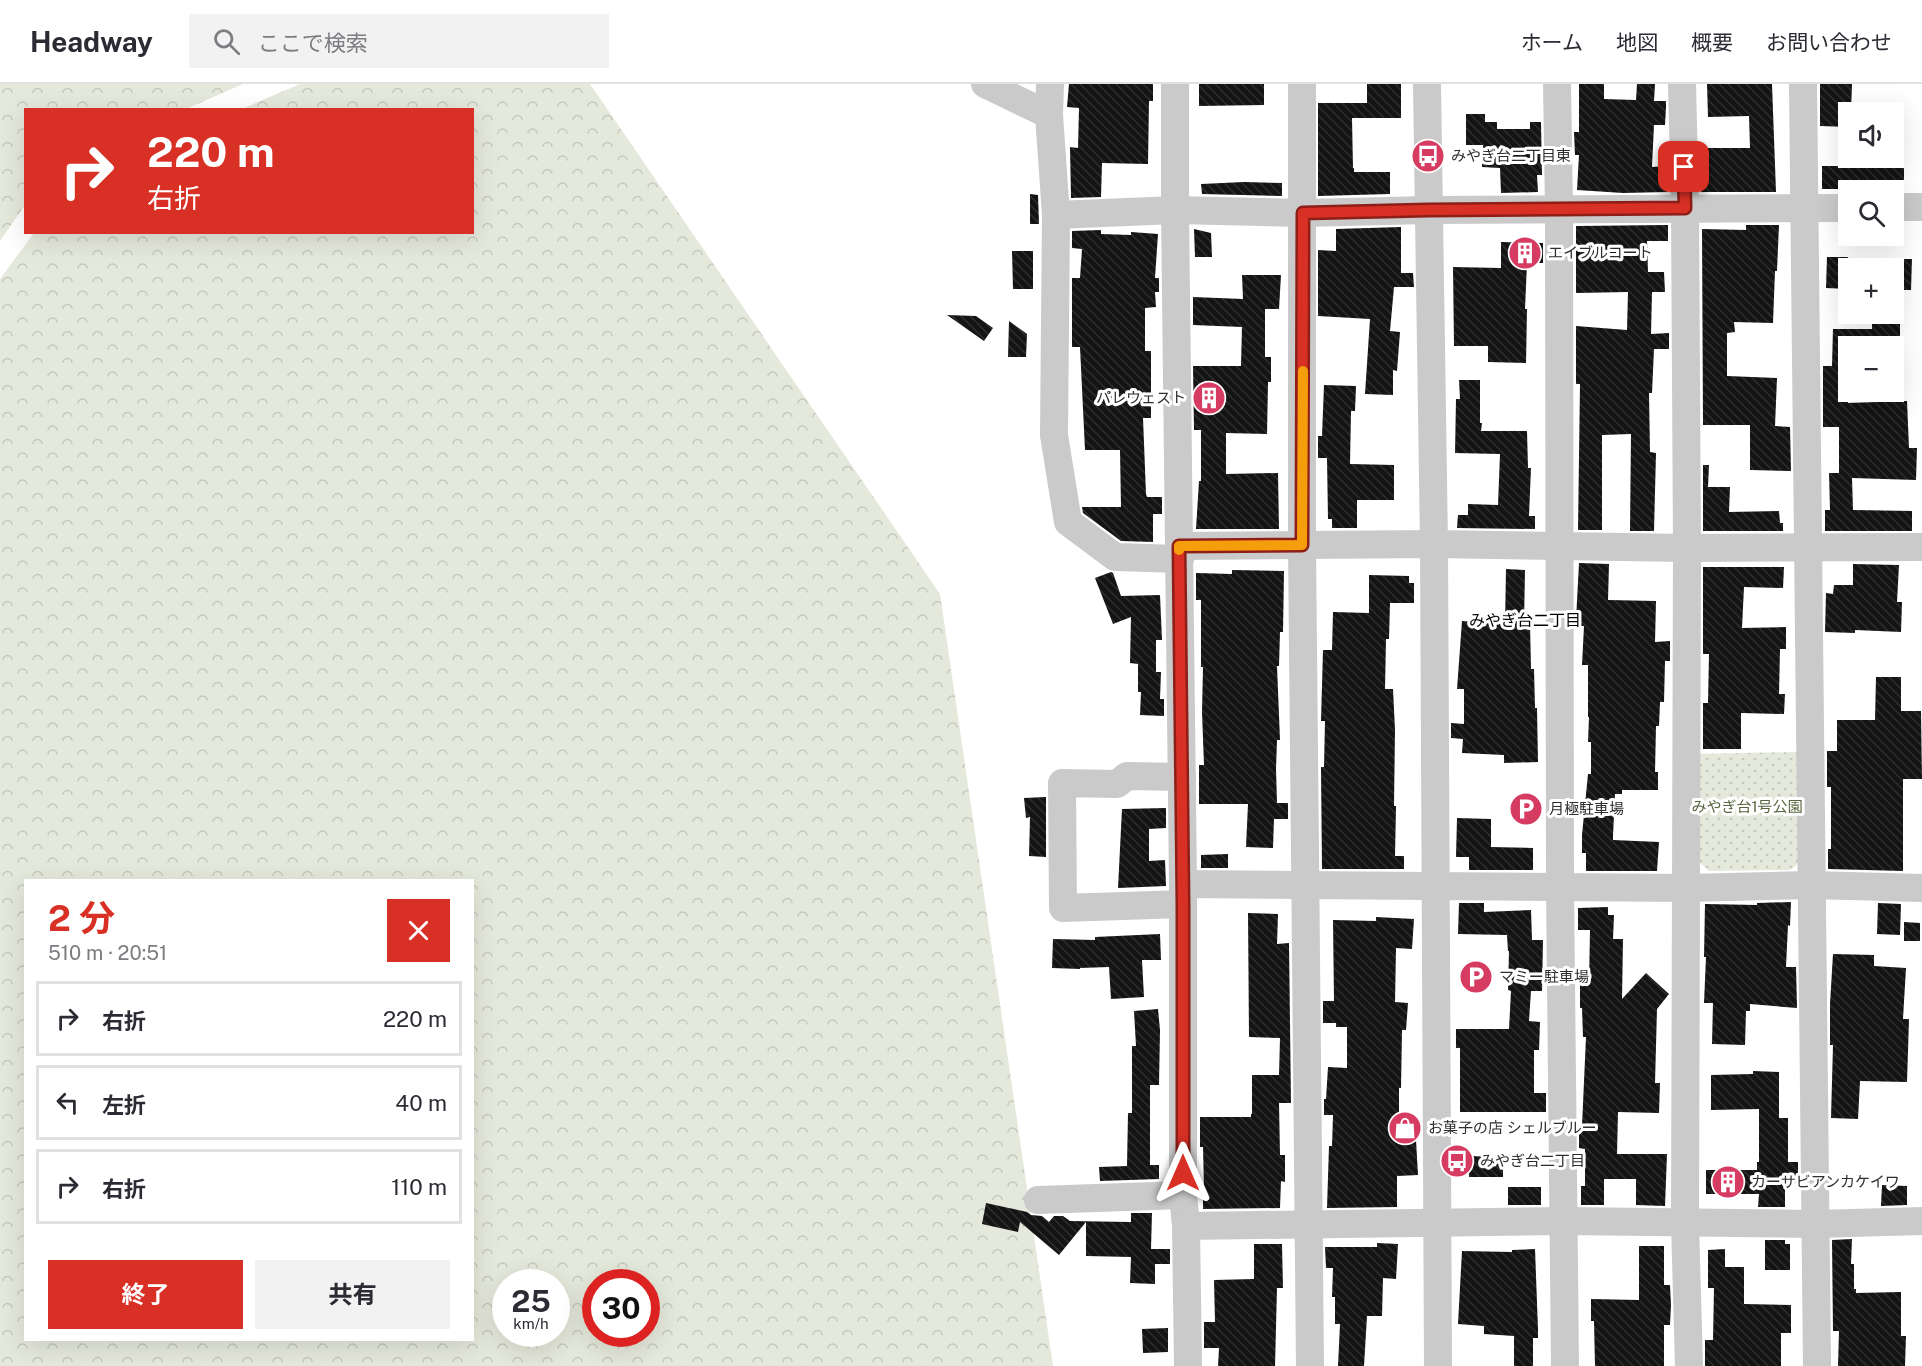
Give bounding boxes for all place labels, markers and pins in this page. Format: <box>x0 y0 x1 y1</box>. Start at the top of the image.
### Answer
bus stop icon: みやぎ台二丁目東 <box>1410 138 1446 174</box>
pin <box>1658 141 1709 192</box>
place label: みやぎ台二丁目東 <box>1451 147 1571 164</box>
building icon: エイブルコート <box>1507 235 1543 271</box>
place label: エイブルコート <box>1548 244 1653 261</box>
building icon: パレウェスト <box>1191 380 1227 416</box>
place label: パレウェスト <box>1096 389 1186 406</box>
parking icon: 月極駐車場 <box>1508 791 1544 827</box>
place label: 月極駐車場 <box>1549 800 1624 817</box>
parking icon: マミー駐車場 <box>1458 959 1494 995</box>
place label: マミー駐車場 <box>1499 968 1589 985</box>
shop icon: お菓子の店 シェルブルー <box>1387 1110 1423 1146</box>
place label: お菓子の店 シェルブルー <box>1428 1119 1597 1136</box>
bus stop icon: みやぎ台二丁目 <box>1439 1143 1475 1179</box>
place label: みやぎ台二丁目 <box>1480 1152 1585 1169</box>
building icon: カーサビアンカケイワ <box>1710 1164 1746 1200</box>
place label: カーサビアンカケイワ <box>1751 1173 1900 1190</box>

